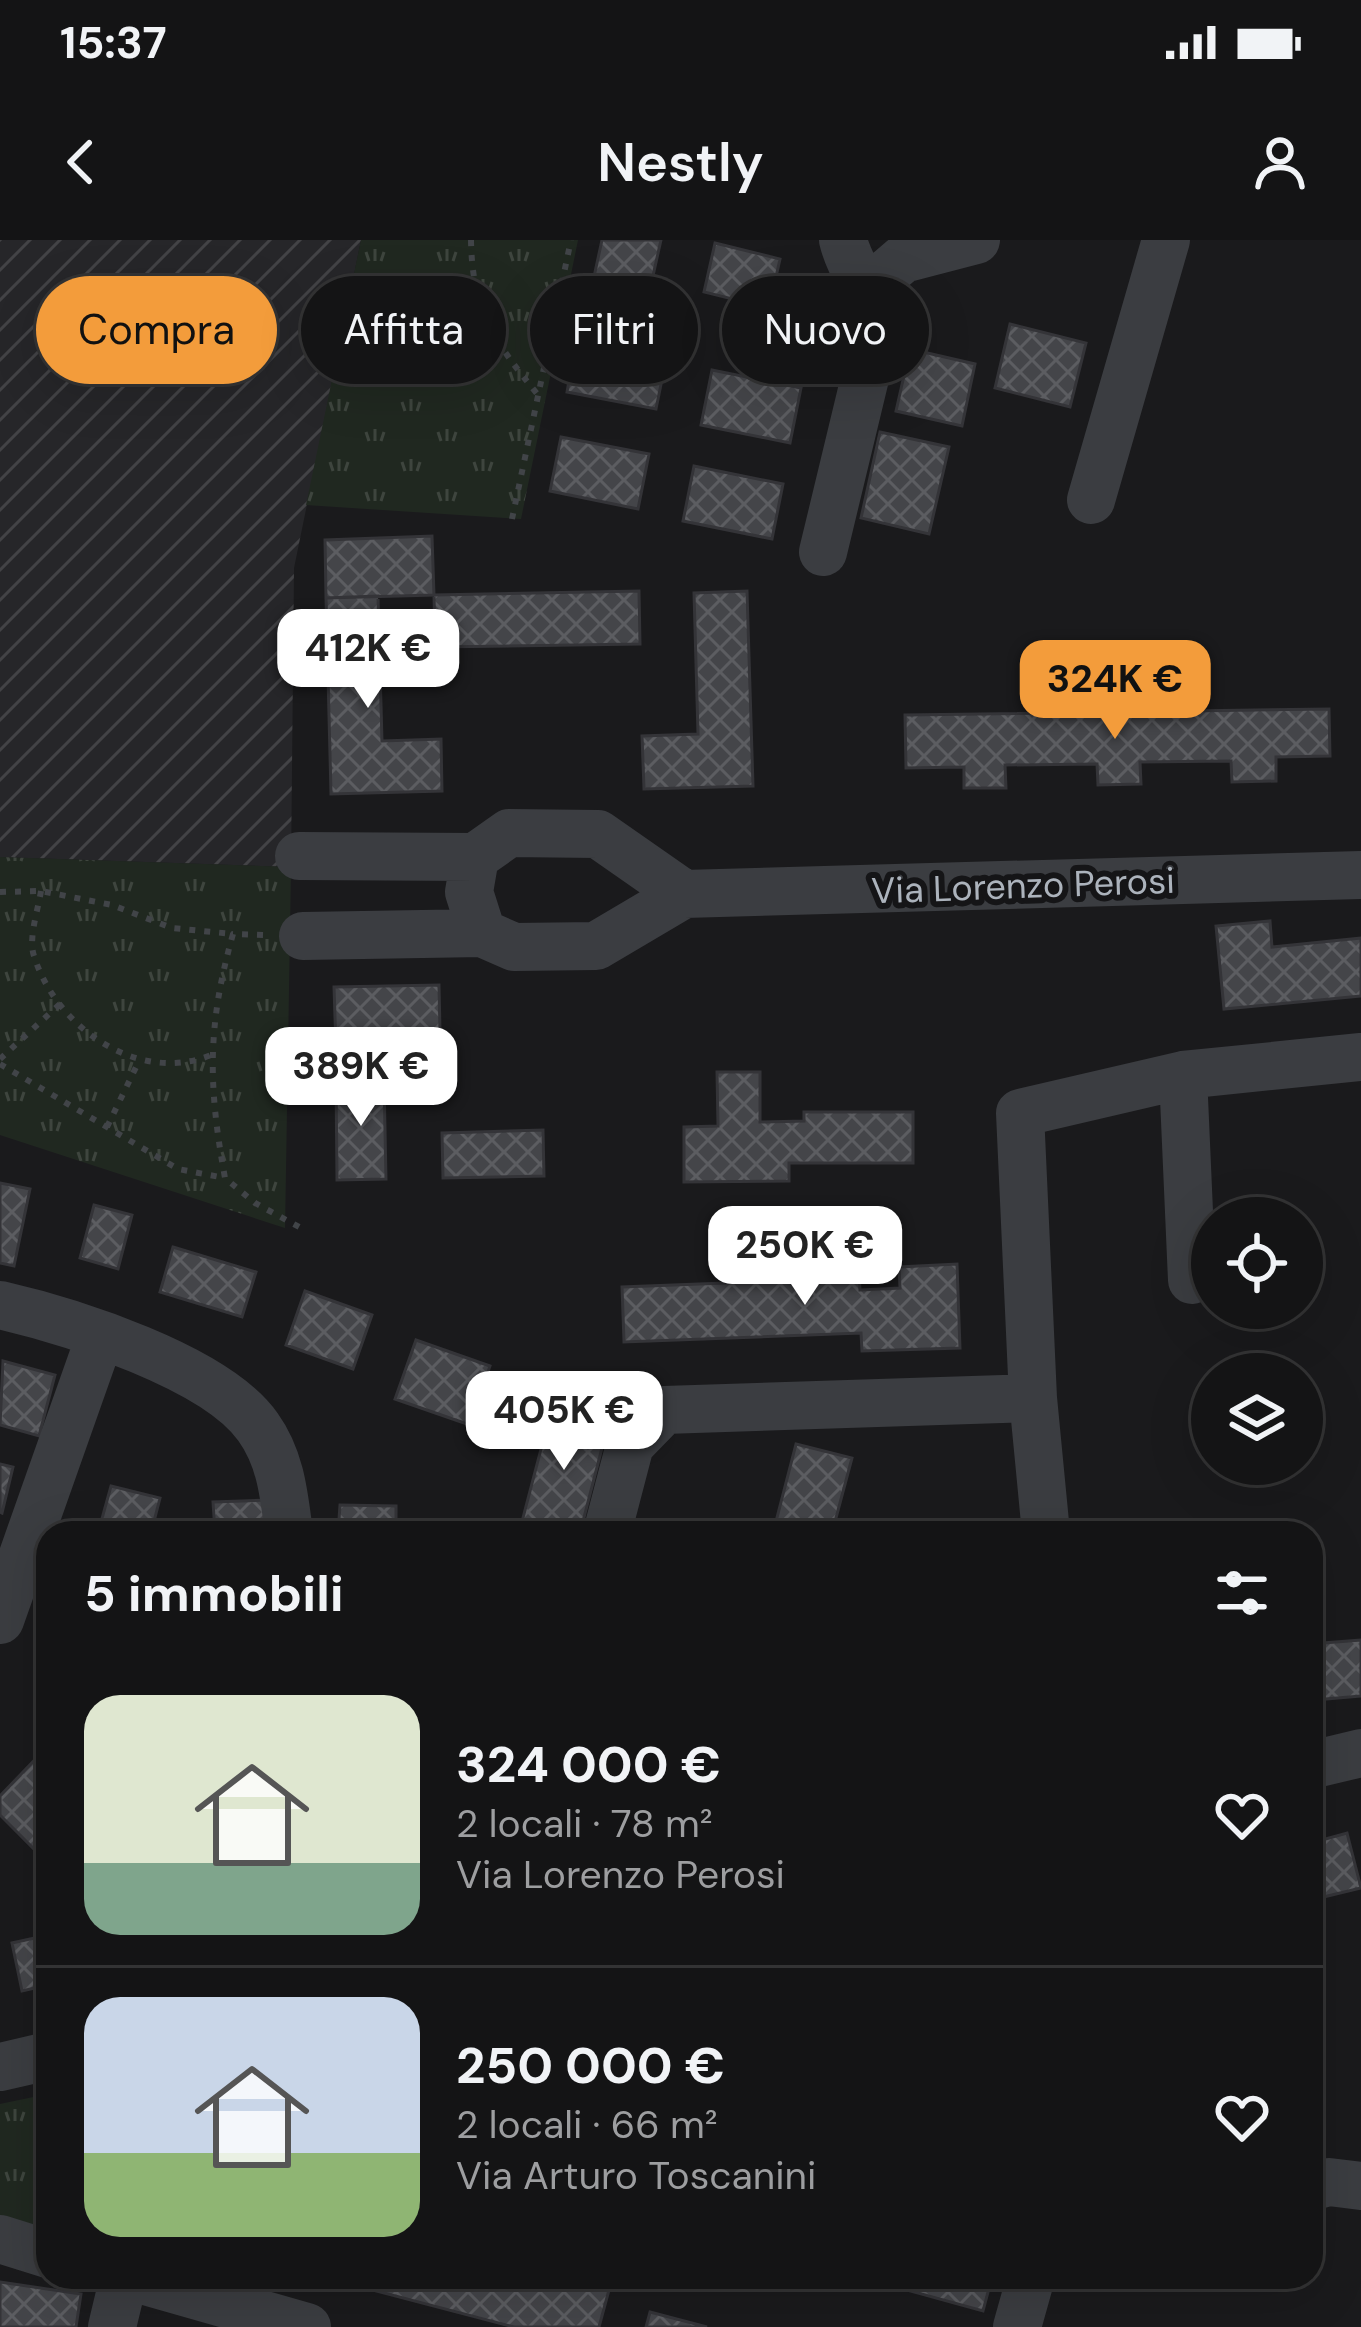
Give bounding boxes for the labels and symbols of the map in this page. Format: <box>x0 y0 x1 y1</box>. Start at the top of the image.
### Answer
pin: 412K € <box>270 609 466 711</box>
pin: 324K € <box>1017 640 1213 742</box>
street label: Via Lorenzo Perosi <box>870 857 1176 914</box>
pin: 389K € <box>263 1027 459 1129</box>
pin: 250K € <box>707 1206 903 1308</box>
pin: 405K € <box>466 1371 662 1473</box>

